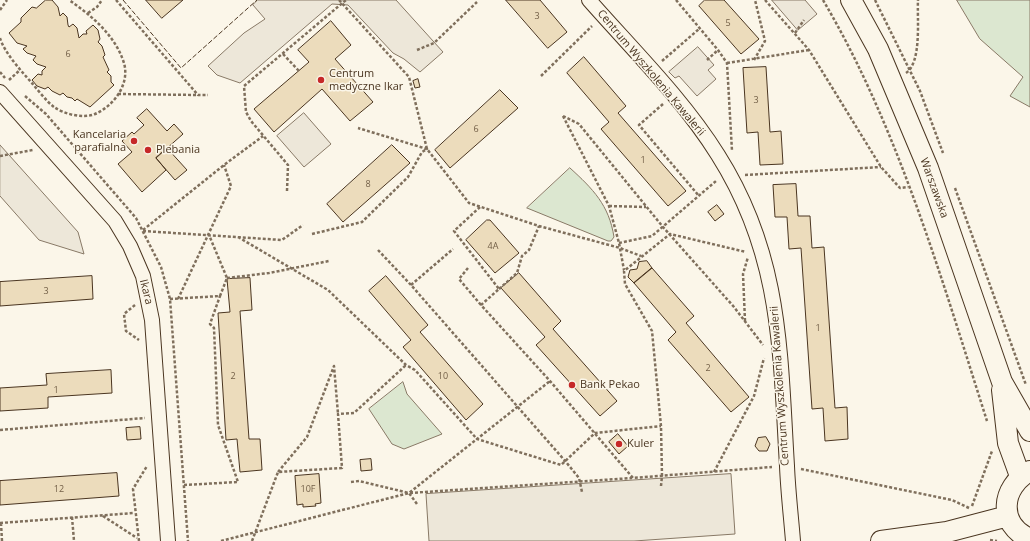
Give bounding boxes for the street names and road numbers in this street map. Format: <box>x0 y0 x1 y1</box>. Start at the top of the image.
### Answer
street label: Centrum Wyszkolenia Kawalerii <box>594 7 708 139</box>
street label: Warszawska <box>917 156 951 220</box>
street label: Ikara <box>137 278 155 306</box>
street label: Centrum Wyszkolenia Kawalerii <box>768 306 792 466</box>

